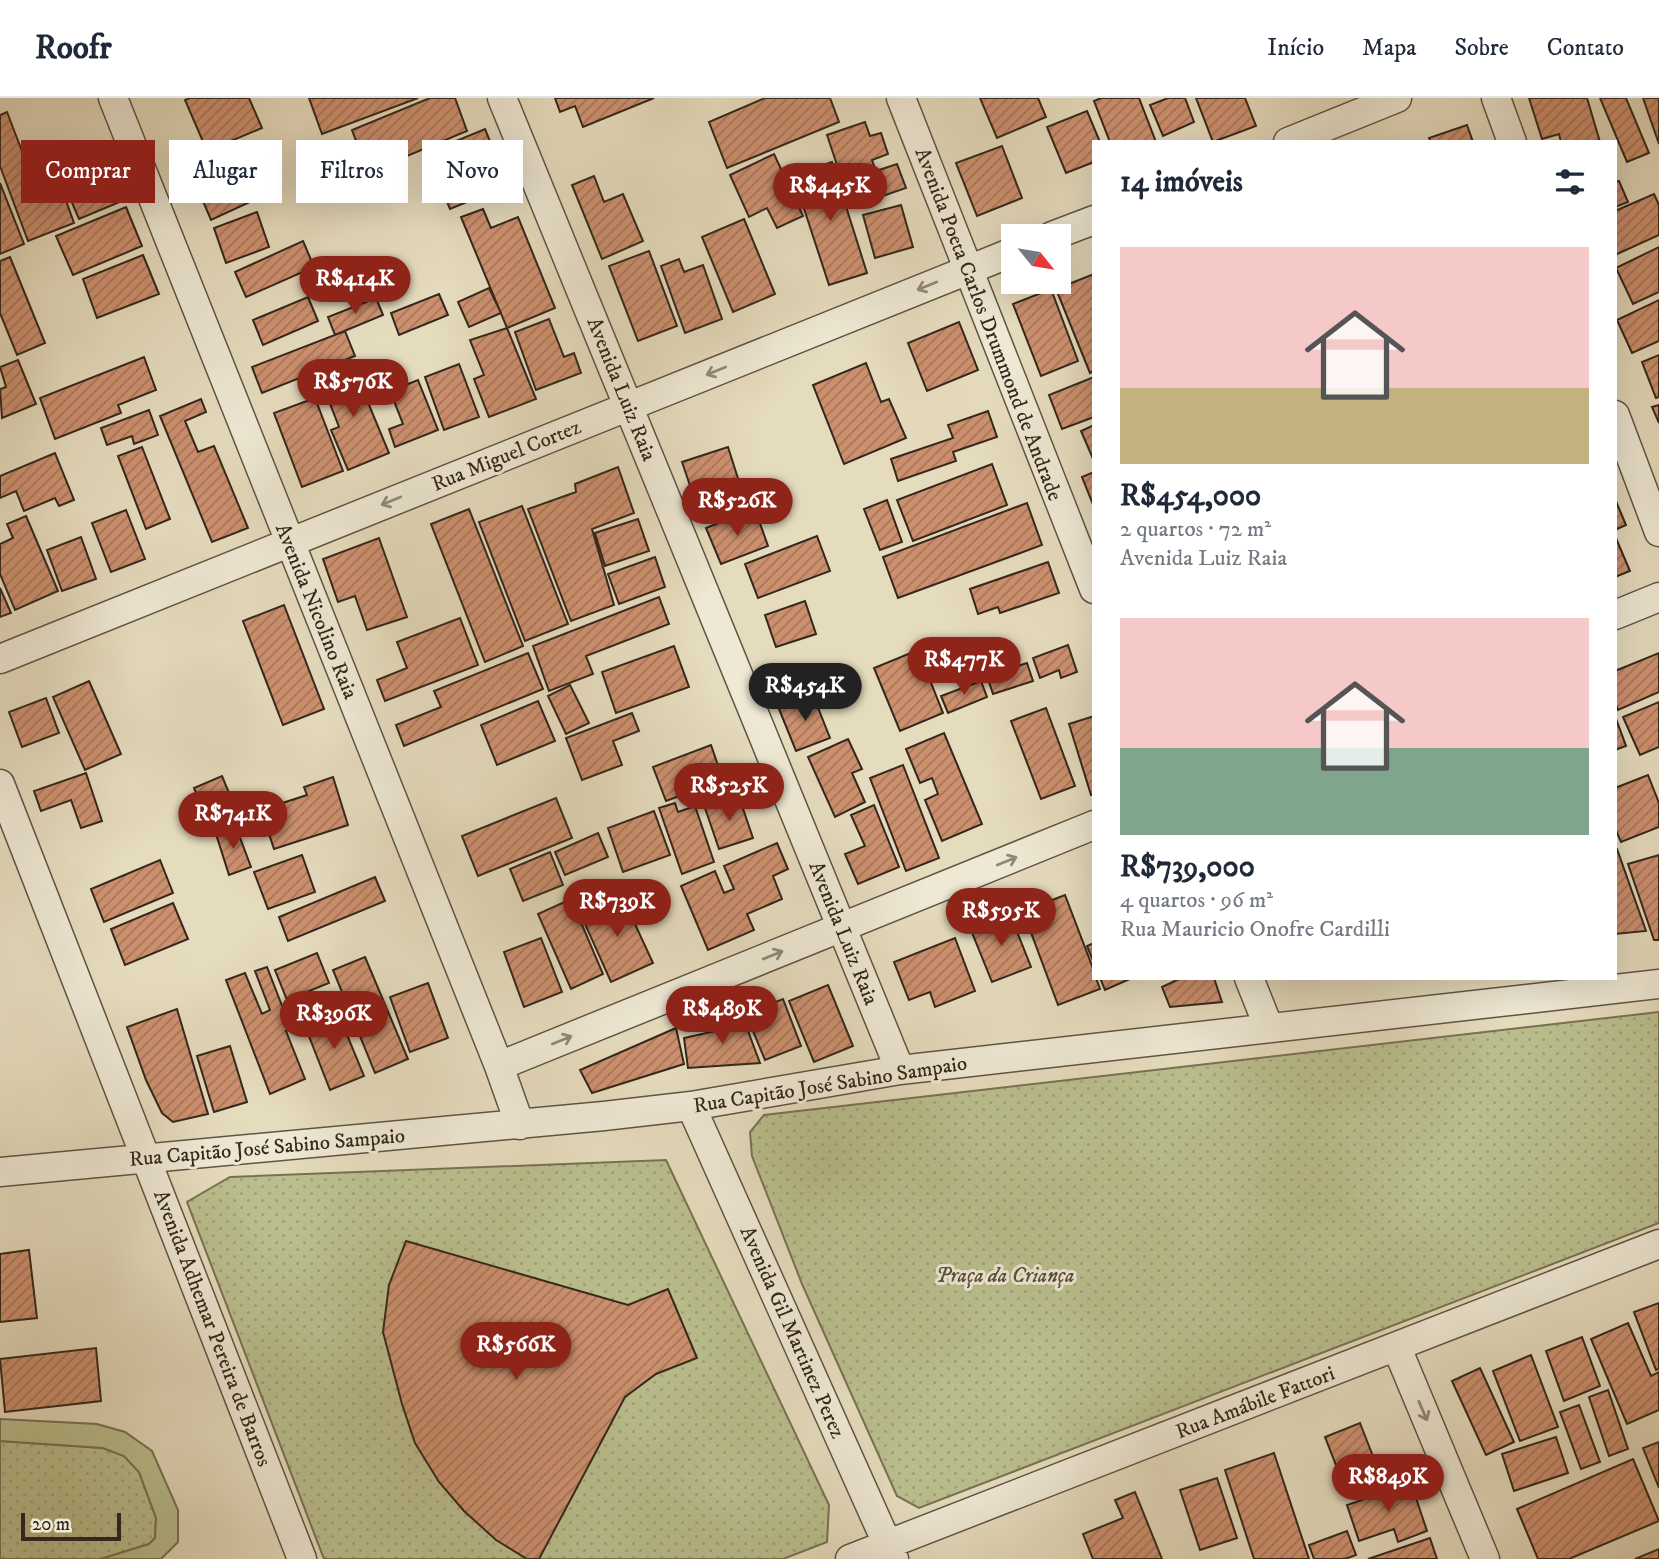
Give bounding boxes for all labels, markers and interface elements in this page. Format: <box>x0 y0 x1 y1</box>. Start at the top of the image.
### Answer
text: Roofr <box>35 28 112 69</box>
text: Início <box>1267 33 1324 63</box>
text: Mapa <box>1362 33 1416 63</box>
text: Sobre <box>1454 33 1509 63</box>
text: Contato <box>1547 33 1624 63</box>
chip: Comprar <box>21 140 155 203</box>
chip: Alugar <box>169 140 282 203</box>
chip: Filtros <box>296 140 408 203</box>
chip: Novo <box>422 140 523 203</box>
street label: Avenida Poeta Carlos Drummond de Andrade <box>909 144 1068 505</box>
icon: filters <box>1551 163 1589 201</box>
pin: R$445K <box>773 164 887 223</box>
text: 14 imóveis <box>1120 164 1243 201</box>
text: R$445K <box>789 171 871 200</box>
north arrow <box>1001 224 1071 294</box>
map controls <box>1001 224 1071 294</box>
pin: R$414K <box>298 256 412 316</box>
text: R$414K <box>316 264 394 293</box>
one-way arrow <box>917 281 939 294</box>
icon: home <box>1292 292 1418 418</box>
street label: Avenida Luiz Raia <box>580 314 662 465</box>
pin: R$576K <box>296 360 410 419</box>
one-way arrow <box>706 365 727 378</box>
text: R$576K <box>313 367 393 396</box>
street label: Rua Miguel Cortez <box>428 414 585 498</box>
pin: R$526K <box>680 478 794 538</box>
text: R$454,000 <box>1120 478 1261 515</box>
text: R$526K <box>698 486 776 515</box>
one-way arrow <box>381 495 402 508</box>
text: 2 quartos · 72 m² <box>1120 515 1271 544</box>
street label: Avenida Nicolino Raia <box>269 520 363 703</box>
text: Avenida Luiz Raia <box>1120 544 1287 573</box>
pin: R$477K <box>907 638 1021 697</box>
text: R$477K <box>924 645 1004 674</box>
icon: home <box>1292 663 1418 789</box>
pin: R$454K <box>748 664 862 723</box>
text: R$454K <box>765 671 845 700</box>
pin: R$525K <box>672 764 786 823</box>
text: R$525K <box>690 771 768 800</box>
pin: R$741K <box>176 792 290 851</box>
text: R$741K <box>194 799 272 828</box>
text: R$739,000 <box>1120 849 1255 886</box>
one-way arrow <box>995 853 1017 866</box>
street label: Avenida Luiz Raia <box>802 858 884 1009</box>
pin: R$739K <box>560 880 674 939</box>
text: 4 quartos · 96 m² <box>1120 886 1273 915</box>
text: R$739K <box>579 887 655 916</box>
pin: R$595K <box>944 888 1058 948</box>
text: R$595K <box>962 896 1040 925</box>
text: Rua Mauricio Onofre Cardilli <box>1120 915 1390 944</box>
one-way arrow <box>762 948 783 961</box>
pin: R$489K <box>665 986 779 1046</box>
pin: R$396K <box>277 992 391 1051</box>
text: R$489K <box>682 994 762 1023</box>
text: R$396K <box>296 999 372 1028</box>
one-way arrow <box>550 1033 572 1046</box>
street label: Rua Capitão José Sabino Sampaio <box>692 1051 969 1119</box>
street label: Rua Capitão José Sabino Sampaio <box>128 1123 406 1173</box>
street label: Avenida Adhemar Pereira de Barros <box>147 1186 277 1470</box>
street label: Avenida Gil Martinez Perez <box>734 1222 851 1443</box>
park label: Praça da Criança <box>936 1263 1074 1289</box>
pin: R$566K <box>459 1322 573 1382</box>
text: R$566K <box>476 1330 556 1359</box>
street label: Rua Amábile Fattori <box>1172 1361 1339 1445</box>
one-way arrow <box>1417 1400 1430 1421</box>
pin: R$849K <box>1331 1454 1445 1514</box>
text: R$849K <box>1348 1462 1428 1491</box>
scale bar <box>21 1510 121 1542</box>
text: 20 m <box>32 1513 70 1536</box>

